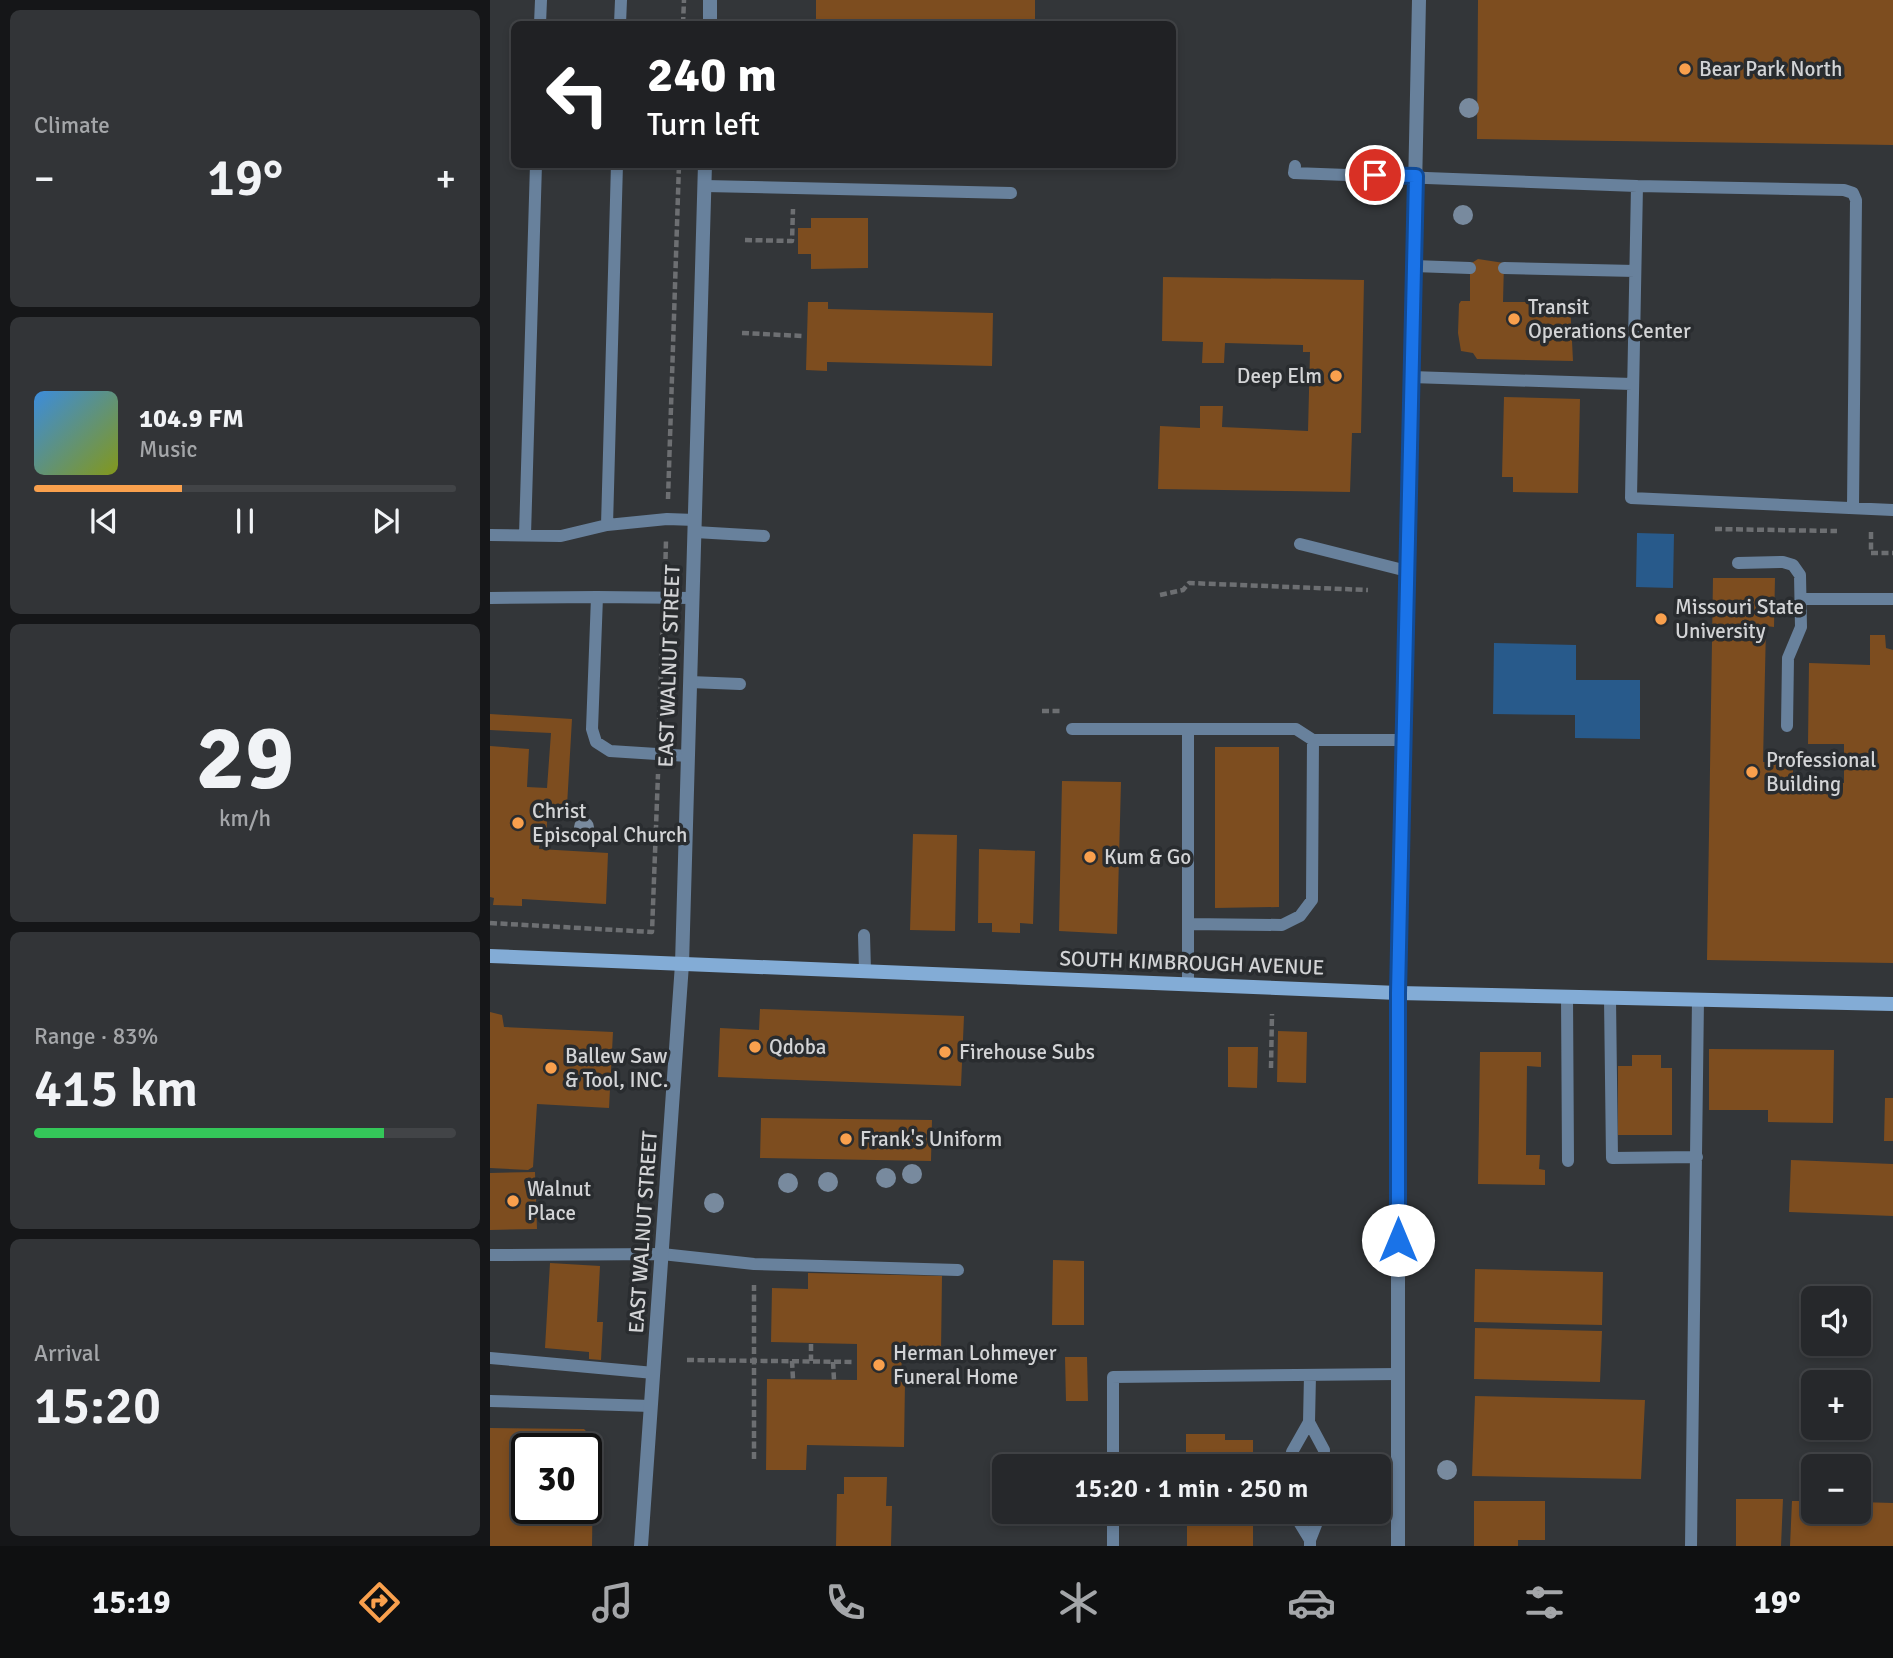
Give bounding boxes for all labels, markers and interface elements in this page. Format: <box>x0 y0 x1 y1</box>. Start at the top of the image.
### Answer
text: 240 m <box>647 45 777 105</box>
icon: left <box>532 49 623 140</box>
place label: Bear Park North <box>1699 56 1842 82</box>
marker: Bear Park North <box>1677 61 1693 77</box>
text: Turn left <box>647 105 760 144</box>
text: Climate <box>34 111 110 140</box>
pin <box>1345 145 1405 205</box>
text: 19° <box>207 146 283 210</box>
text: − <box>34 155 55 202</box>
text: + <box>435 155 456 202</box>
icon: arrive <box>1356 156 1394 194</box>
place label: Transit Operations Center <box>1528 294 1691 344</box>
marker: Transit Operations Center <box>1506 311 1522 327</box>
place label: Deep Elm <box>1237 363 1322 389</box>
marker: Deep Elm <box>1328 368 1344 384</box>
text: 104.9 FM <box>139 403 244 435</box>
text: Music <box>139 435 197 464</box>
icon: previous <box>85 502 123 540</box>
icon: pause <box>226 502 264 540</box>
icon: next <box>367 502 405 540</box>
street label: EAST WALNUT STREET <box>652 563 686 768</box>
place label: Missouri State University <box>1675 594 1804 644</box>
marker: Missouri State University <box>1653 611 1669 627</box>
text: 29 <box>196 702 294 815</box>
place label: Professional Building <box>1766 747 1876 797</box>
marker: Professional Building <box>1744 764 1760 780</box>
place label: Christ Episcopal Church <box>532 798 687 848</box>
text: km/h <box>219 804 271 833</box>
marker: Christ Episcopal Church <box>510 815 526 831</box>
place label: Kum & Go <box>1104 844 1191 870</box>
marker: Kum & Go <box>1082 849 1098 865</box>
street label: SOUTH KIMBROUGH AVENUE <box>1059 945 1325 981</box>
text: Range · 83% <box>34 1022 158 1051</box>
place label: Qdoba <box>769 1034 826 1060</box>
marker: Qdoba <box>747 1039 763 1055</box>
place label: Firehouse Subs <box>959 1039 1095 1065</box>
place label: Ballew Saw & Tool, INC. <box>565 1043 668 1093</box>
marker: Firehouse Subs <box>937 1044 953 1060</box>
text: 415 km <box>34 1057 198 1121</box>
marker: Ballew Saw & Tool, INC. <box>543 1060 559 1076</box>
place label: Frank's Uniform <box>860 1126 1002 1152</box>
street label: EAST WALNUT STREET <box>623 1129 663 1334</box>
marker: Frank's Uniform <box>838 1131 854 1147</box>
place label: Walnut Place <box>527 1176 591 1226</box>
marker: Walnut Place <box>505 1193 521 1209</box>
position arrow <box>1361 1203 1435 1277</box>
map controls <box>1801 1286 1871 1524</box>
button: sound <box>1801 1286 1871 1356</box>
text: Arrival <box>34 1339 100 1368</box>
place label: Herman Lohmeyer Funeral Home <box>893 1340 1057 1390</box>
marker: Herman Lohmeyer Funeral Home <box>871 1357 887 1373</box>
button: + <box>1801 1370 1871 1440</box>
text: 15:20 <box>34 1374 161 1438</box>
speed limit sign: 30 <box>511 1433 602 1524</box>
button: − <box>1801 1454 1871 1524</box>
text: 15:20 · 1 min · 250 m <box>1075 1473 1308 1505</box>
icon: directions <box>355 1578 404 1627</box>
icon: music <box>588 1578 637 1627</box>
icon: phone <box>821 1578 870 1627</box>
icon: climate <box>1054 1578 1103 1627</box>
icon: car <box>1287 1578 1336 1627</box>
icon: filters <box>1520 1578 1569 1627</box>
text: 15:19 <box>92 1583 171 1622</box>
text: 19° <box>1753 1583 1801 1622</box>

